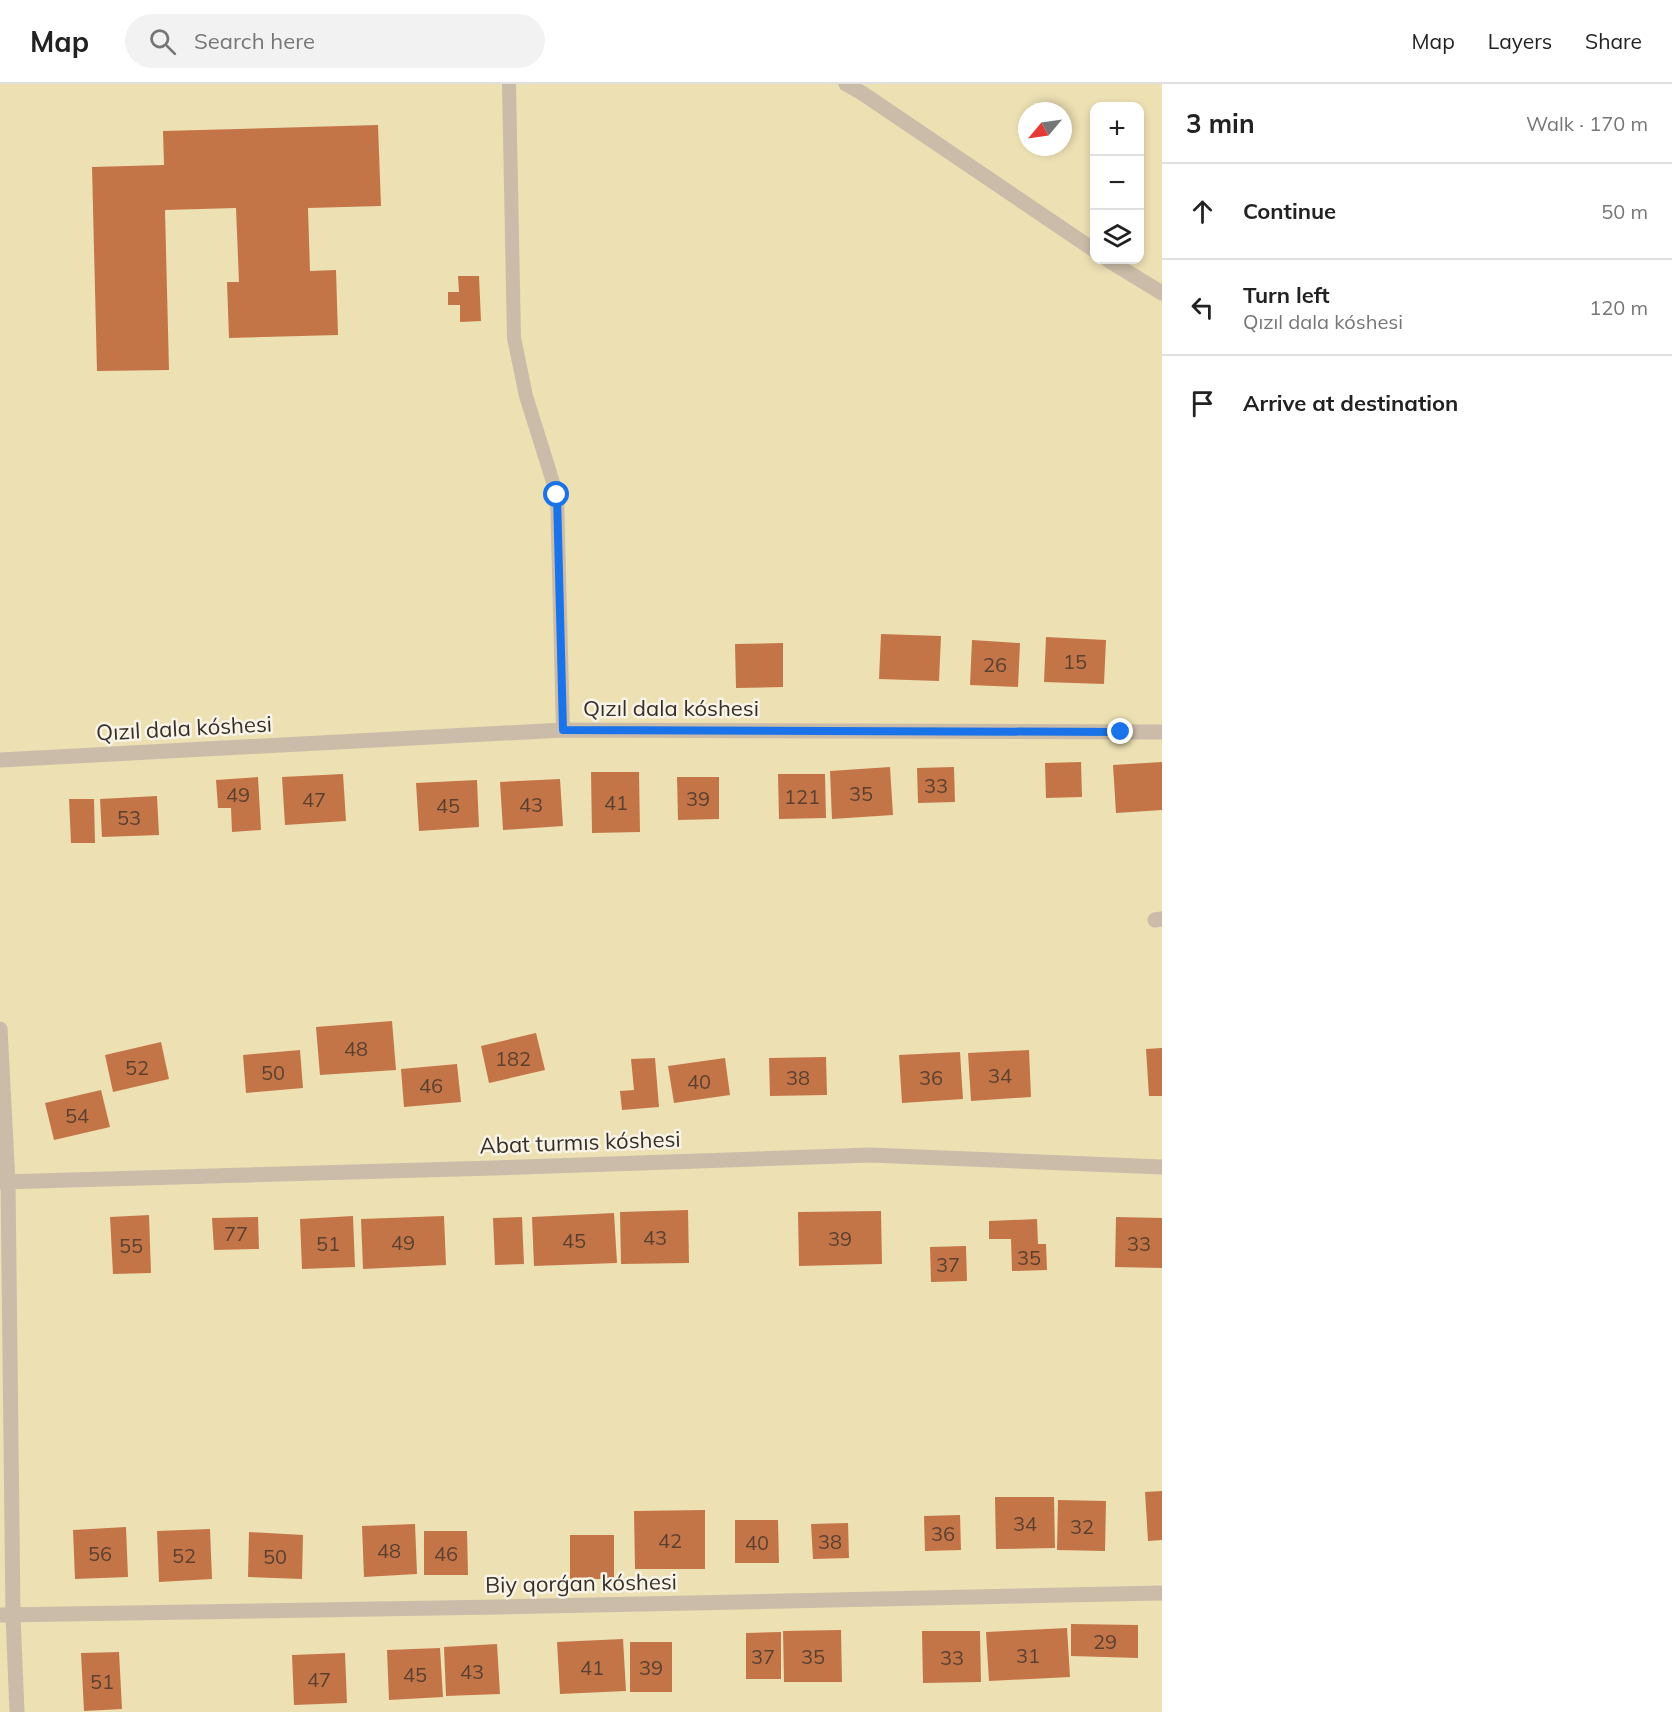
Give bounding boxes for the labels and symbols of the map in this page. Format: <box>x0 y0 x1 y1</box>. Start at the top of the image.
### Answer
north arrow <box>1018 102 1072 156</box>
route start <box>543 481 569 507</box>
house number: 15 <box>1063 649 1087 674</box>
house number: 26 <box>983 652 1007 677</box>
street label: Qızıl dala kóshesi <box>583 694 759 722</box>
street label: Qızıl dala kóshesi <box>95 709 273 747</box>
route end <box>1107 718 1133 744</box>
house number: 33 <box>924 773 948 798</box>
house number: 35 <box>849 781 873 806</box>
house number: 49 <box>226 782 250 807</box>
house number: 121 <box>784 784 820 809</box>
house number: 39 <box>686 786 710 811</box>
house number: 47 <box>302 787 326 812</box>
house number: 41 <box>604 790 628 815</box>
house number: 43 <box>519 792 543 817</box>
house number: 45 <box>436 793 460 818</box>
house number: 53 <box>117 805 141 830</box>
house number: 48 <box>344 1036 368 1061</box>
house number: 182 <box>495 1046 531 1071</box>
house number: 52 <box>125 1055 149 1080</box>
house number: 50 <box>261 1060 285 1085</box>
house number: 34 <box>988 1063 1012 1088</box>
house number: 38 <box>786 1065 810 1090</box>
house number: 36 <box>919 1065 943 1090</box>
house number: 40 <box>687 1069 711 1094</box>
house number: 46 <box>419 1073 443 1098</box>
house number: 54 <box>65 1103 89 1128</box>
street label: Abat turmıs kóshesi <box>479 1124 681 1160</box>
house number: 77 <box>224 1221 248 1246</box>
house number: 43 <box>643 1225 667 1250</box>
house number: 39 <box>828 1226 852 1251</box>
house number: 45 <box>562 1228 586 1253</box>
house number: 49 <box>391 1230 415 1255</box>
house number: 51 <box>316 1231 340 1256</box>
house number: 33 <box>1127 1231 1151 1256</box>
house number: 55 <box>119 1233 143 1258</box>
house number: 35 <box>1017 1245 1041 1270</box>
house number: 37 <box>936 1252 960 1277</box>
house number: 34 <box>1013 1511 1037 1536</box>
house number: 32 <box>1070 1514 1094 1539</box>
house number: 36 <box>931 1521 955 1546</box>
house number: 42 <box>658 1528 682 1553</box>
house number: 38 <box>818 1529 842 1554</box>
house number: 40 <box>745 1530 769 1555</box>
house number: 48 <box>377 1538 401 1563</box>
house number: 56 <box>88 1541 112 1566</box>
house number: 46 <box>434 1541 458 1566</box>
house number: 52 <box>172 1543 196 1568</box>
house number: 50 <box>263 1544 287 1569</box>
street label: Biy qorǵan kóshesi <box>485 1567 677 1599</box>
house number: 29 <box>1093 1629 1117 1654</box>
house number: 31 <box>1016 1643 1040 1668</box>
house number: 37 <box>751 1644 775 1669</box>
house number: 35 <box>801 1644 825 1669</box>
house number: 33 <box>940 1645 964 1670</box>
house number: 41 <box>580 1655 604 1680</box>
house number: 39 <box>639 1655 663 1680</box>
house number: 43 <box>460 1659 484 1684</box>
house number: 45 <box>403 1662 427 1687</box>
house number: 47 <box>307 1667 331 1692</box>
house number: 51 <box>90 1669 114 1694</box>

